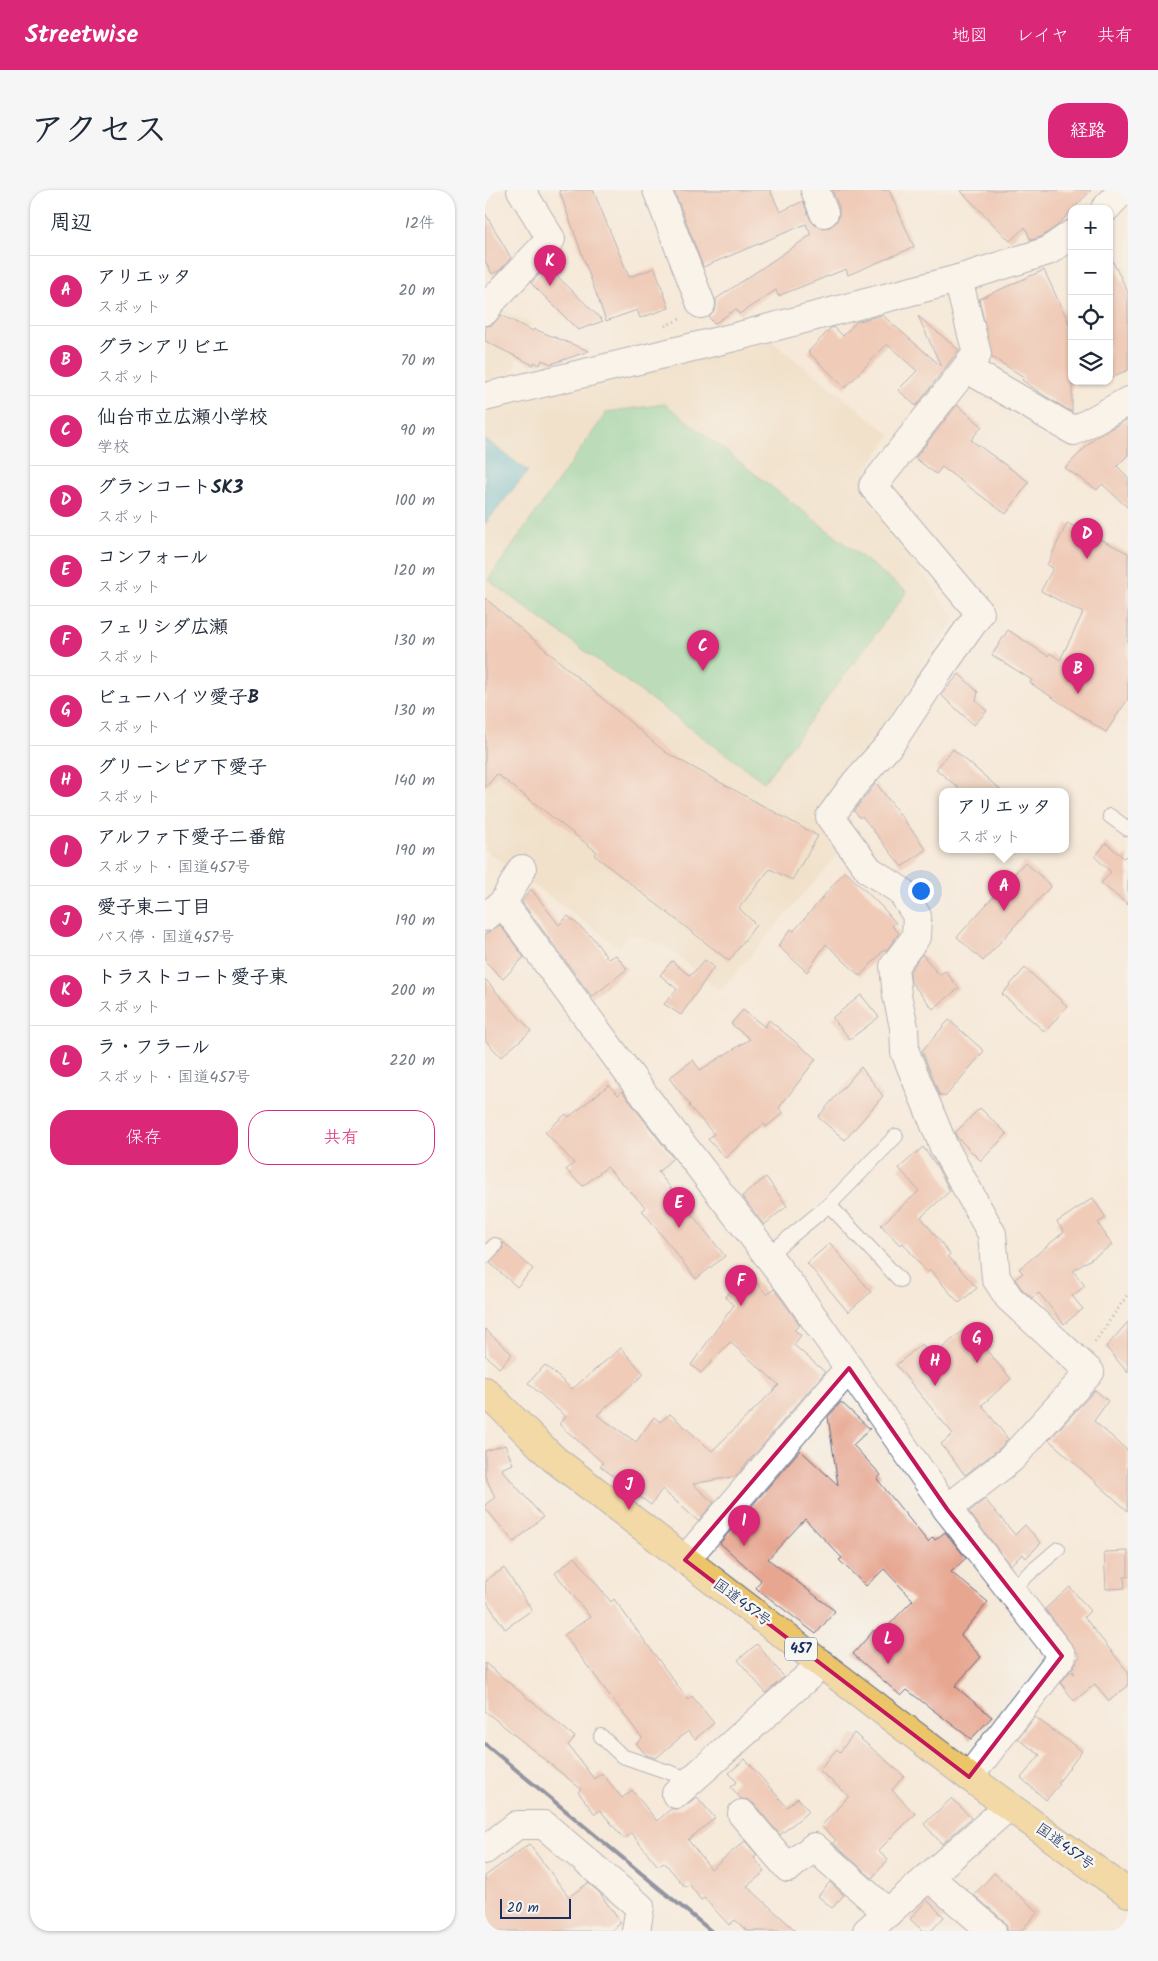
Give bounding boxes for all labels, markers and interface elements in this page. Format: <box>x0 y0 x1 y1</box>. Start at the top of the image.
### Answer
text: Streetwise <box>25 16 138 55</box>
text: 地図 <box>952 22 988 51</box>
text: レイヤ <box>1016 22 1069 51</box>
text: 共有 <box>1097 22 1133 51</box>
button: 経路 <box>1048 103 1128 158</box>
text: アクセス <box>30 104 168 160</box>
map controls <box>1068 205 1113 385</box>
button: + <box>1068 205 1113 250</box>
text: 周辺 <box>50 207 92 240</box>
text: 12件 <box>405 211 435 236</box>
pin: K <box>534 245 566 286</box>
button: − <box>1068 250 1113 295</box>
text: アリエッタ <box>97 263 192 293</box>
text: A <box>61 278 71 303</box>
text: 20 m <box>399 278 435 303</box>
text: スポット <box>97 295 161 320</box>
button: locate <box>1068 295 1113 340</box>
text: グランアリビエ <box>97 333 230 363</box>
button: layers <box>1068 340 1113 385</box>
text: B <box>61 348 71 373</box>
text: 70 m <box>400 348 435 373</box>
text: スポット <box>97 365 161 390</box>
text: 仙台市立広瀬小学校 <box>97 403 268 433</box>
text: C <box>61 418 71 443</box>
text: 90 m <box>400 418 435 443</box>
text: 学校 <box>97 435 129 460</box>
text: グランコートSK3 <box>97 473 243 503</box>
text: D <box>61 488 71 513</box>
text: 100 m <box>395 488 435 513</box>
text: スポット <box>97 505 161 530</box>
pin: D <box>1071 518 1103 559</box>
text: コンフォール <box>97 543 209 573</box>
text: E <box>62 558 70 583</box>
text: 120 m <box>394 558 435 583</box>
text: スポット <box>97 575 161 600</box>
text: フェリシダ広瀬 <box>97 613 228 643</box>
text: F <box>62 628 70 653</box>
text: 130 m <box>394 628 435 653</box>
pin: C <box>687 630 719 671</box>
text: スポット <box>97 645 161 670</box>
pin: B <box>1062 653 1094 694</box>
text: ビューハイツ愛子B <box>97 683 259 713</box>
text: G <box>61 698 71 723</box>
text: 130 m <box>394 698 435 723</box>
text: スポット <box>97 715 161 740</box>
text: グリーンピア下愛子 <box>97 753 267 783</box>
text: H <box>61 768 71 793</box>
text: 140 m <box>394 768 435 793</box>
text: スポット <box>97 785 161 810</box>
popup <box>939 788 1069 853</box>
text: アリエッタ <box>957 793 1051 823</box>
text: アルファ下愛子二番館 <box>97 823 286 853</box>
text: スポット <box>957 825 1021 850</box>
text: I <box>64 838 68 863</box>
text: 190 m <box>395 838 435 863</box>
text: スポット · 国道457号 <box>97 855 250 880</box>
pin: A <box>988 870 1020 911</box>
your location <box>908 878 934 904</box>
text: 愛子東二丁目 <box>97 893 211 923</box>
text: J <box>62 908 70 933</box>
text: 190 m <box>395 908 435 933</box>
text: バス停 · 国道457号 <box>97 925 234 950</box>
text: トラストコート愛子東 <box>97 963 288 993</box>
text: K <box>61 978 71 1003</box>
text: 200 m <box>391 978 435 1003</box>
text: スポット <box>97 995 161 1020</box>
text: ラ・フラール <box>97 1033 210 1063</box>
text: L <box>62 1048 70 1073</box>
text: 220 m <box>389 1048 435 1073</box>
text: スポット · 国道457号 <box>97 1065 250 1090</box>
button: 保存 <box>50 1110 238 1165</box>
button: 共有 <box>248 1110 435 1165</box>
pin: E <box>663 1187 695 1228</box>
pin: F <box>725 1265 757 1306</box>
pin: G <box>961 1322 993 1363</box>
pin: H <box>919 1345 951 1386</box>
pin: J <box>613 1469 645 1510</box>
pin: I <box>728 1505 760 1546</box>
street label: 国道457号 <box>708 1573 776 1633</box>
pin: L <box>872 1623 904 1664</box>
road number: 457 <box>785 1638 817 1660</box>
street label: 国道457号 <box>1030 1817 1100 1877</box>
scale bar <box>500 1896 571 1919</box>
text: 20 m <box>507 1897 539 1919</box>

